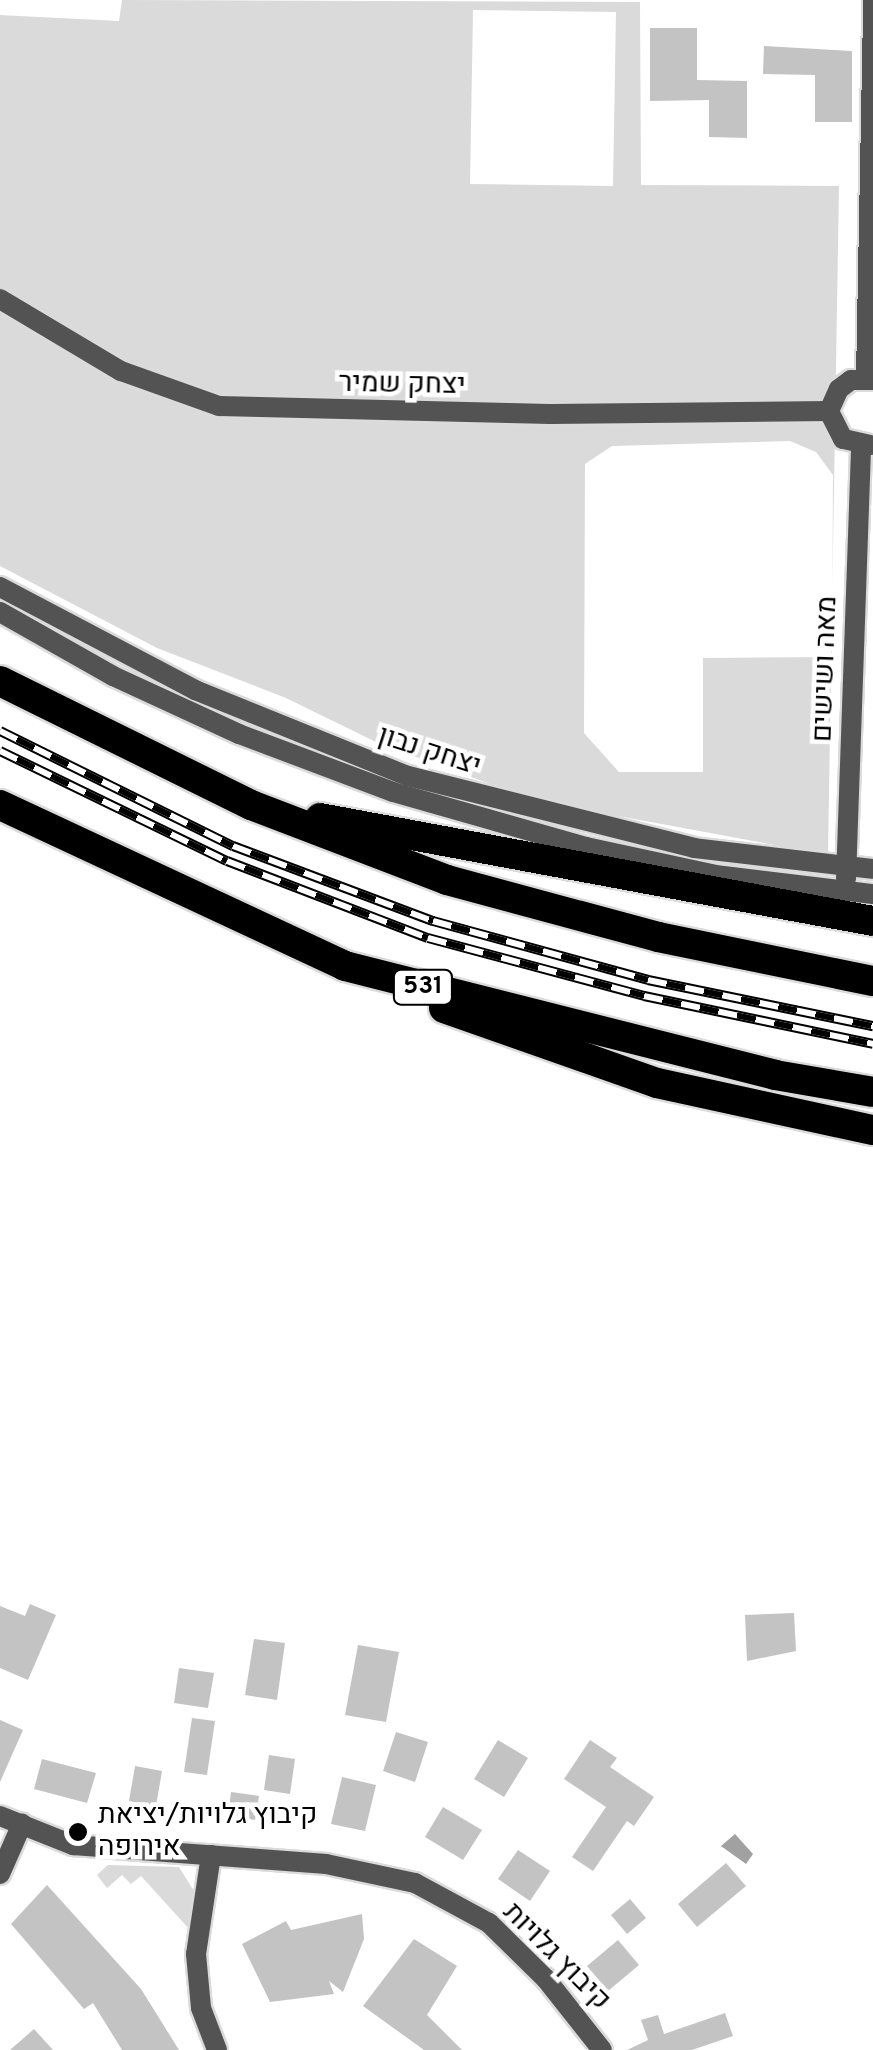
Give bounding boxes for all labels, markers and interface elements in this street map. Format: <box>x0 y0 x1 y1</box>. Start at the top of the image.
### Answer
street label: יצחק שמיר <box>338 367 466 403</box>
street label: מאה ושישים <box>807 595 845 743</box>
street label: יצחק נבון <box>373 720 485 784</box>
road number: 531 <box>390 967 456 1007</box>
place label: קיבוץ גלויות/יציאת אירופה <box>98 1799 317 1865</box>
marker: קיבוץ גלויות/יציאת אירופה <box>67 1821 89 1843</box>
street label: קיבוץ גלויות <box>495 1896 617 2018</box>

